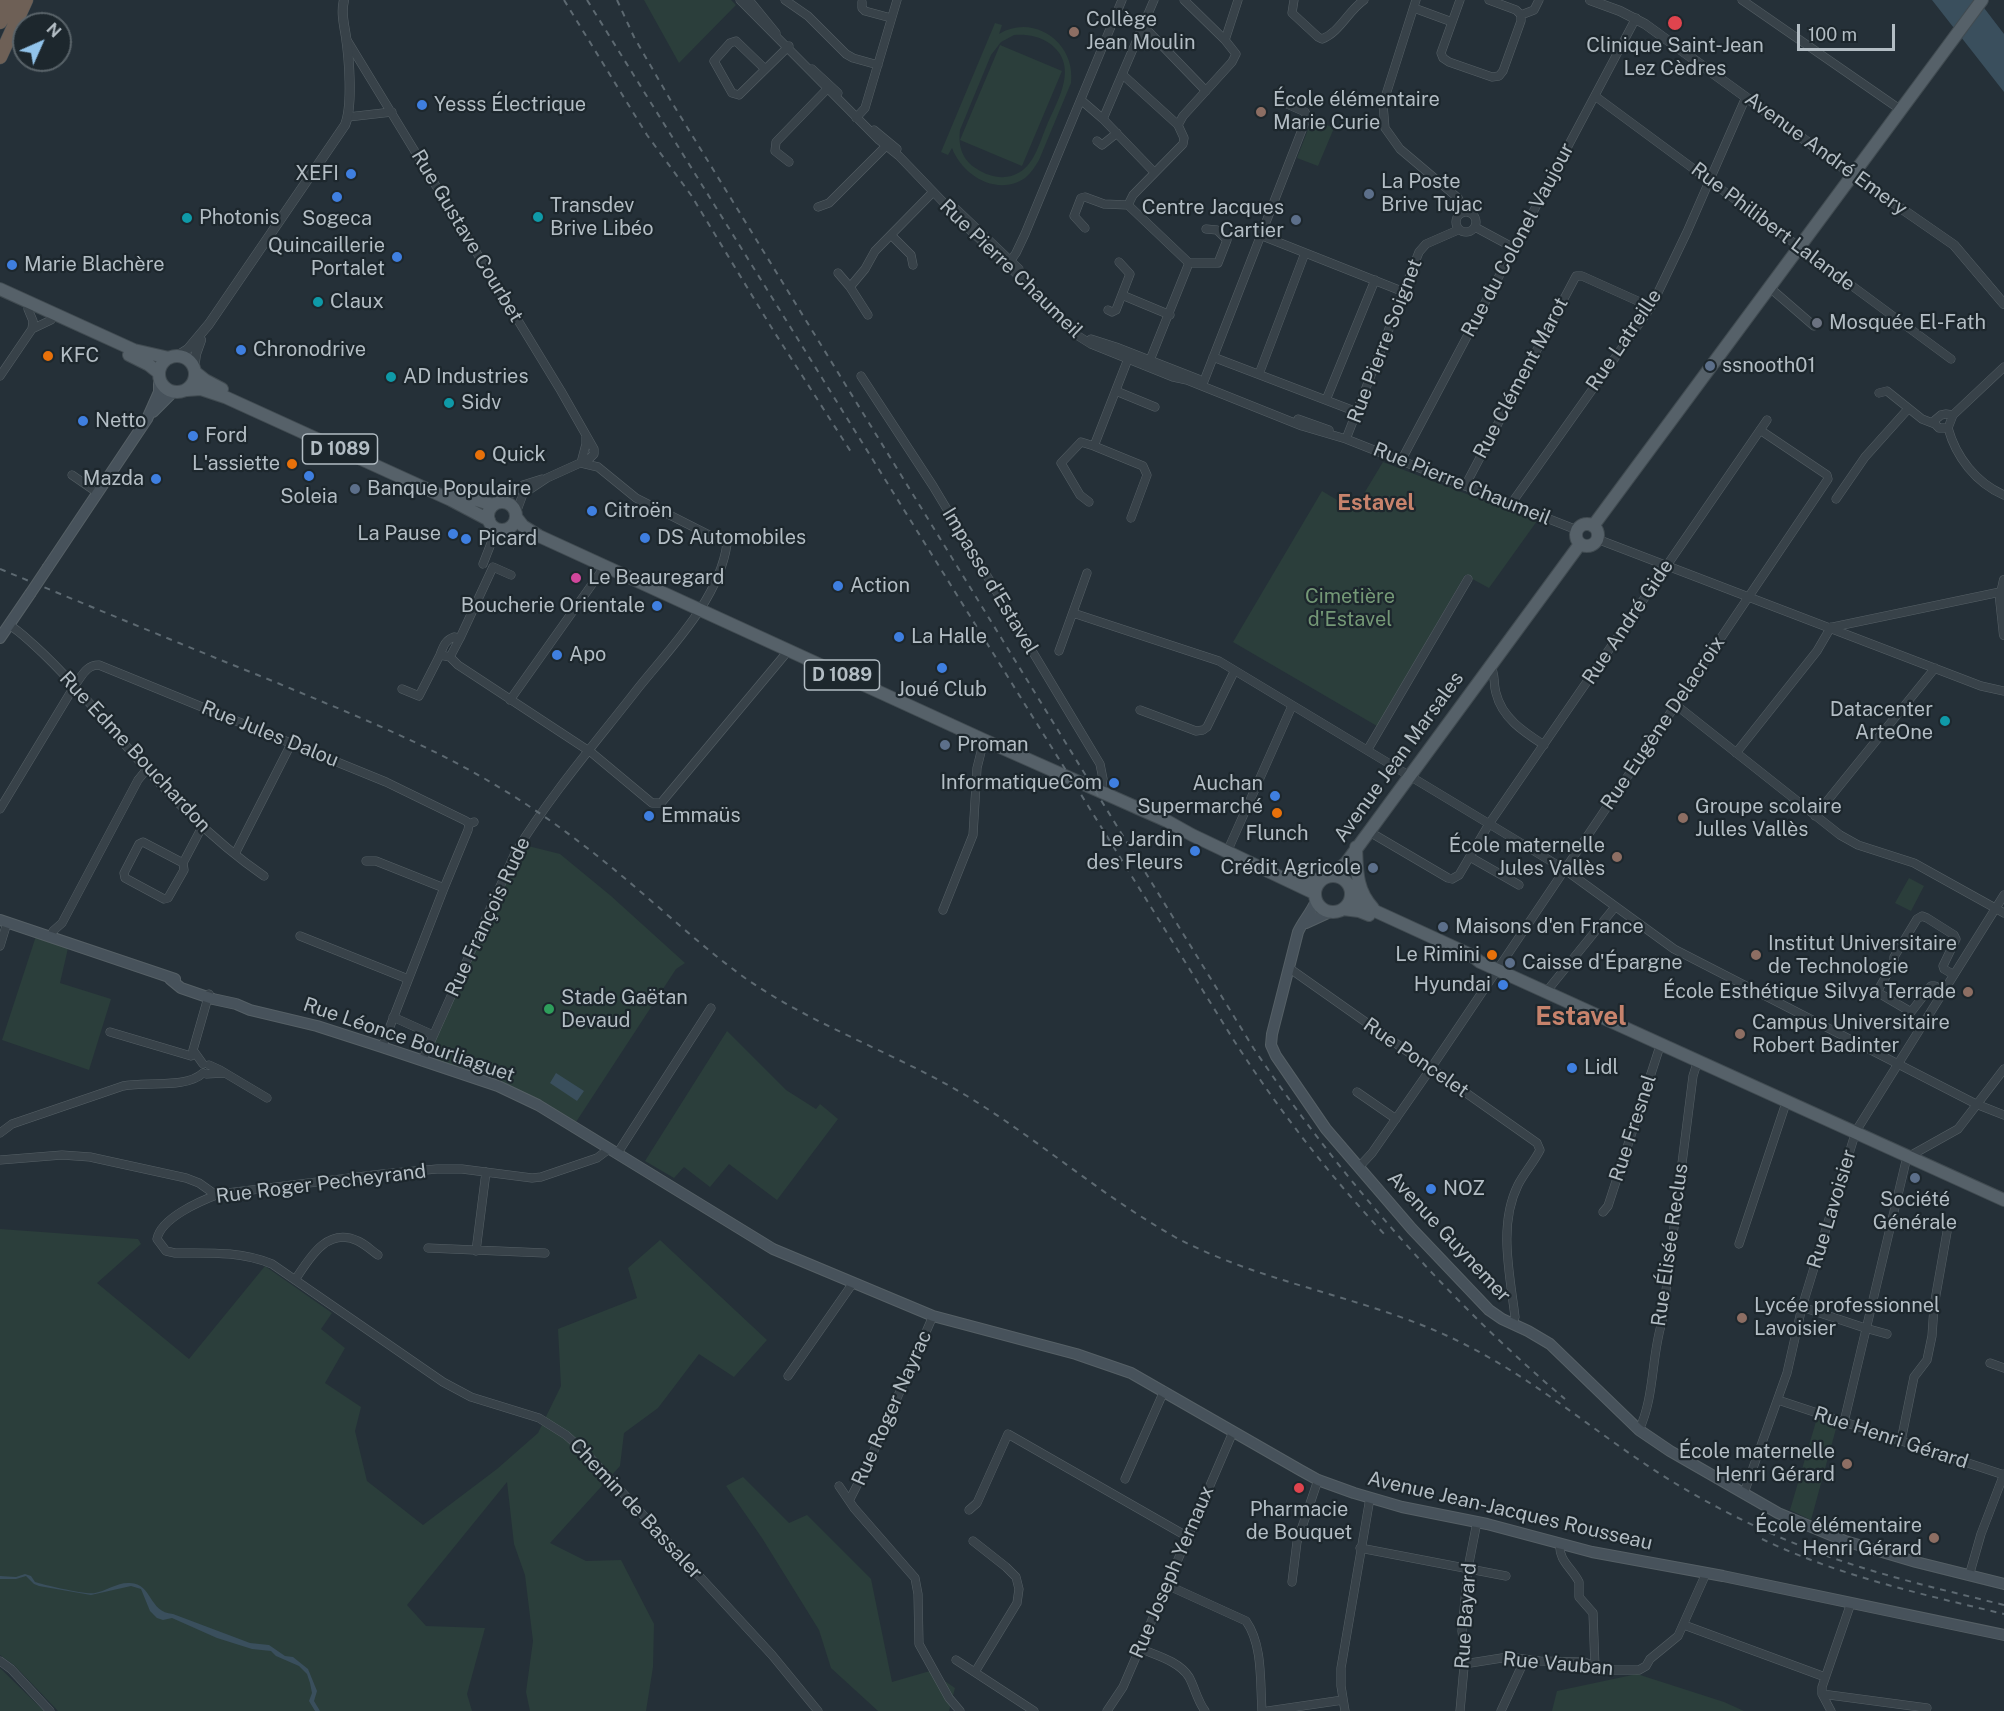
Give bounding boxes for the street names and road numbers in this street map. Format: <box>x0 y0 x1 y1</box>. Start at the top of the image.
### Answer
street label: Avenue André Emery <box>1740 87 1912 221</box>
street label: Rue du Colonel Vaujour <box>1457 139 1579 341</box>
street label: Rue Gustave Courbet <box>406 145 528 327</box>
street label: Rue Philibert Lalande <box>1686 158 1860 296</box>
street label: Rue Pierre Chaumeil <box>934 194 1088 344</box>
street label: Rue Pierre Soignet <box>1343 255 1427 427</box>
street label: Rue Latreille <box>1581 285 1667 395</box>
street label: Rue Clément Marot <box>1468 293 1574 463</box>
road number: D 1089 <box>302 434 378 464</box>
street label: Rue Pierre Chaumeil <box>1370 437 1554 531</box>
street label: Impasse d'Estavel <box>937 503 1043 659</box>
street label: Rue André Gide <box>1577 555 1679 689</box>
street label: Rue Eugène Delacroix <box>1596 632 1730 814</box>
road number: D 1089 <box>804 660 880 690</box>
street label: Rue Edme Bouchardon <box>54 667 216 837</box>
street label: Avenue Jean Marsales <box>1329 667 1469 847</box>
street label: Rue Jules Dalou <box>198 696 342 772</box>
street label: Rue François Rude <box>440 833 536 1001</box>
street label: Rue Léonce Bourliaguet <box>300 992 518 1088</box>
street label: Rue Poncelet <box>1359 1013 1473 1103</box>
street label: Rue Fresnel <box>1604 1072 1662 1184</box>
street label: Rue Lavoisier <box>1802 1146 1862 1272</box>
street label: Rue Roger Pecheyrand <box>214 1159 428 1209</box>
street label: Rue Élisée Reclus <box>1647 1162 1693 1328</box>
street label: Avenue Guynemer <box>1382 1167 1516 1307</box>
street label: Rue Roger Nayrac <box>847 1327 937 1489</box>
street label: Rue Henri Gérard <box>1811 1402 1971 1474</box>
street label: Chemin de Bassaler <box>565 1434 707 1584</box>
street label: Avenue Jean-Jacques Rousseau <box>1365 1467 1655 1555</box>
street label: Rue Joseph Yernaux <box>1125 1482 1219 1662</box>
street label: Rue Bayard <box>1450 1562 1482 1670</box>
street label: Rue Vauban <box>1502 1647 1614 1681</box>

